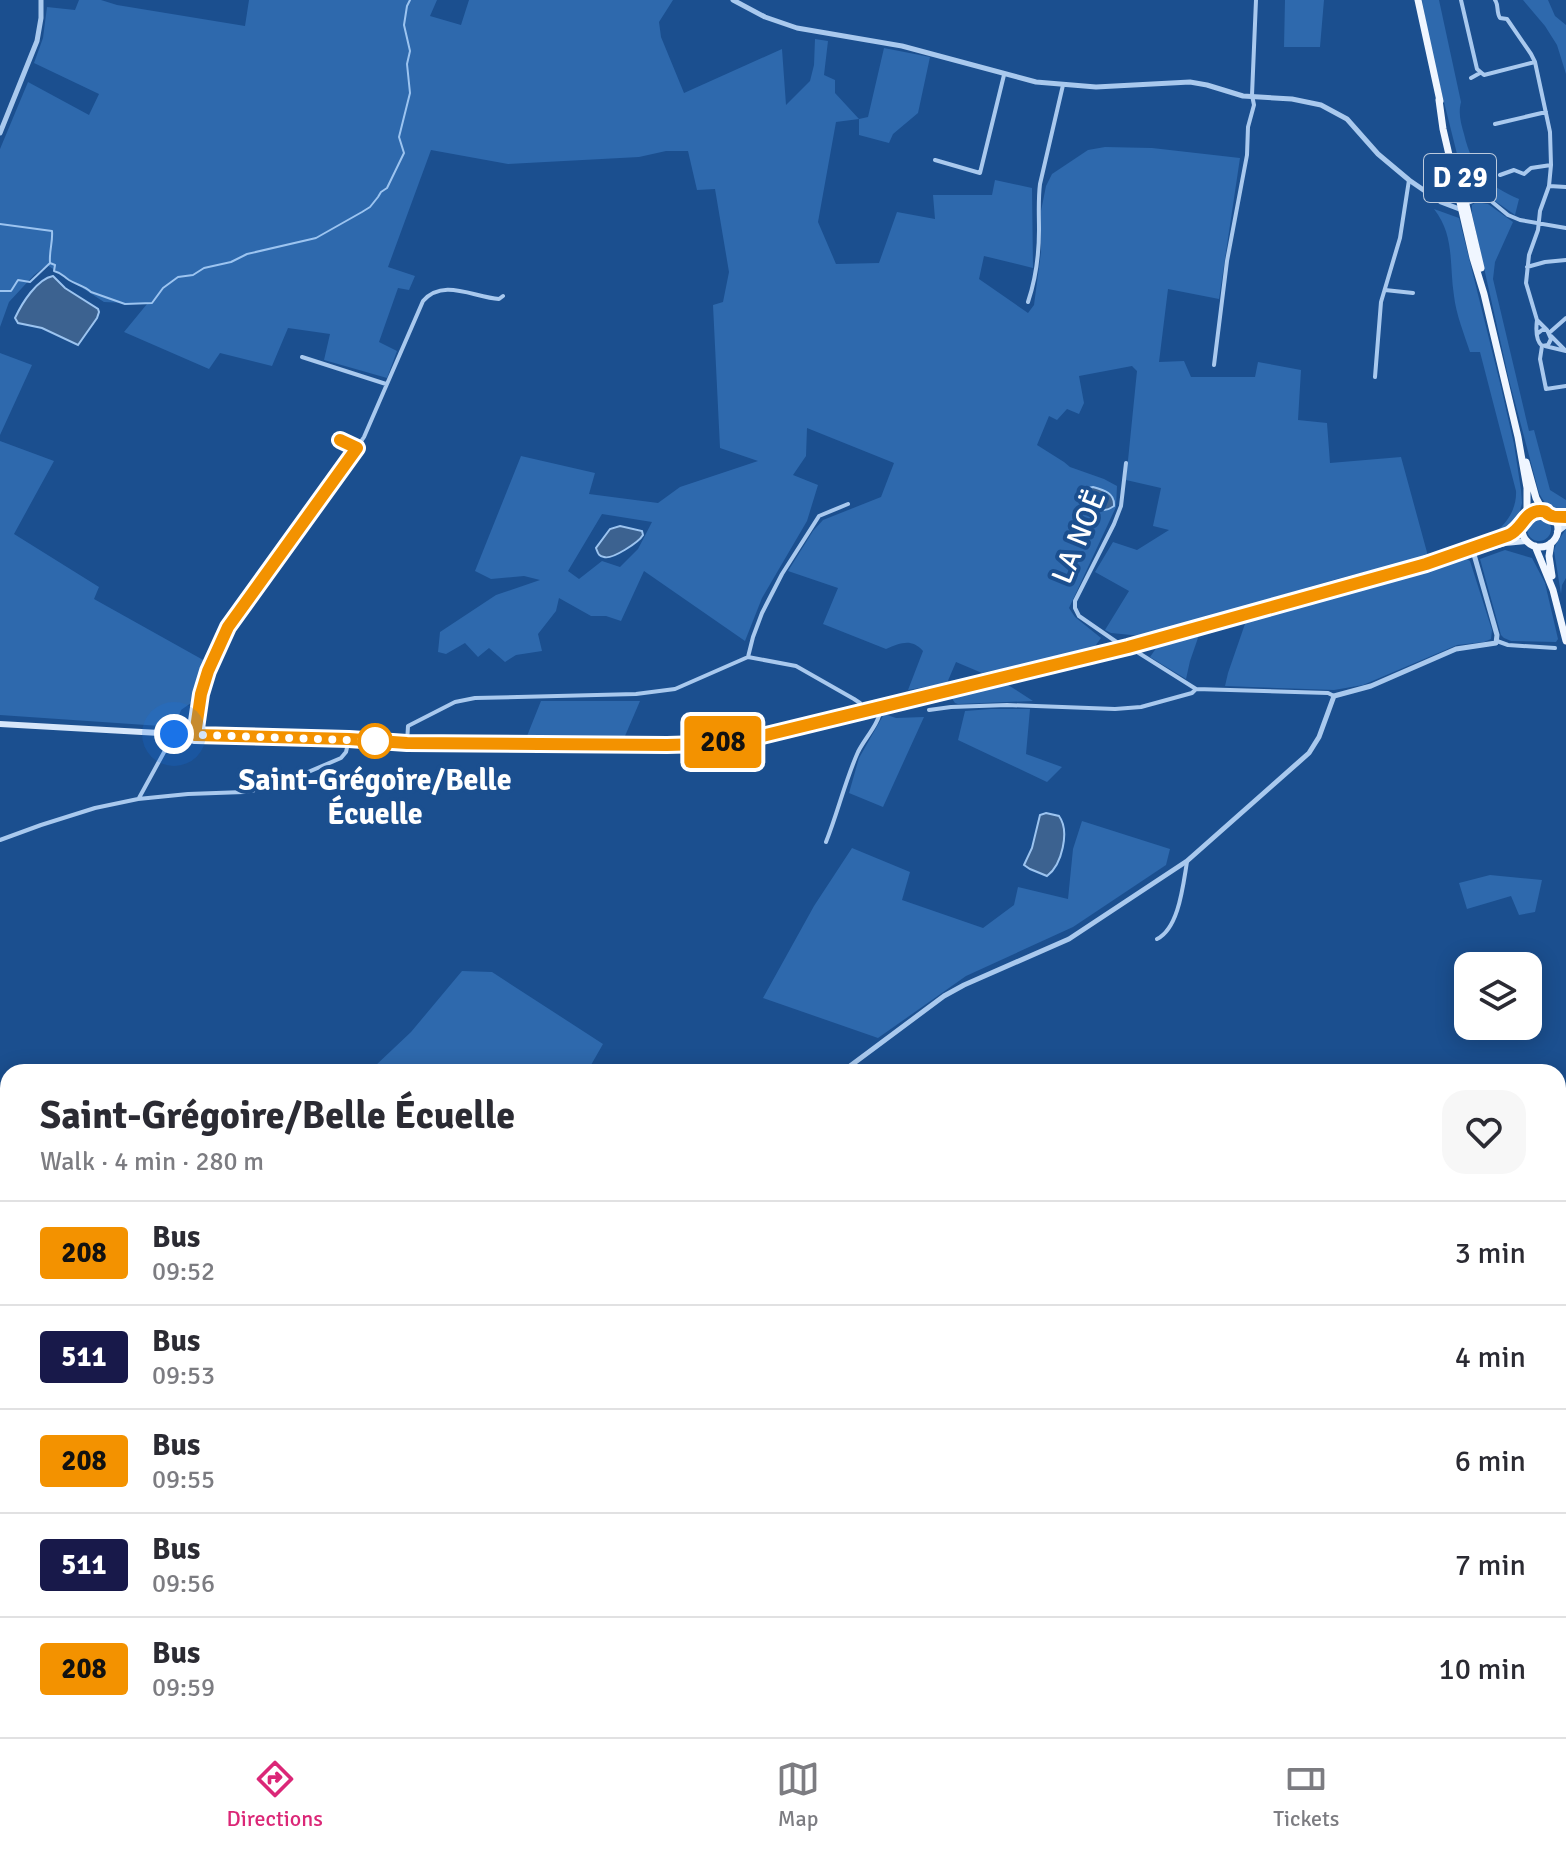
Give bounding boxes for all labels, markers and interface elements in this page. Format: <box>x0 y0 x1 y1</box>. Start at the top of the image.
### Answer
road number: D 29 <box>1424 154 1496 202</box>
street label: LA NOË <box>1044 485 1114 589</box>
your location <box>154 714 194 754</box>
line badge: 208 <box>677 716 769 768</box>
marker: Saint-Grégoire/Belle Écuelle <box>358 724 392 758</box>
text: 208 <box>700 725 746 759</box>
place label: Saint-Grégoire/Belle Écuelle <box>238 762 512 833</box>
map controls <box>1454 952 1542 1040</box>
button: layers <box>1454 952 1542 1040</box>
button: heart <box>1442 1090 1526 1174</box>
text: Saint-Grégoire/Belle Écuelle <box>40 1092 515 1139</box>
text: Walk · 4 min · 280 m <box>40 1146 264 1178</box>
text: Bus <box>152 1219 200 1256</box>
text: 3 min <box>1455 1235 1526 1272</box>
text: 208 <box>61 1236 107 1270</box>
text: 09:52 <box>152 1256 215 1288</box>
text: Bus <box>152 1323 200 1360</box>
text: 4 min <box>1455 1339 1526 1376</box>
text: 511 <box>61 1340 107 1374</box>
text: 09:53 <box>152 1360 215 1392</box>
text: Bus <box>152 1427 200 1464</box>
text: 6 min <box>1455 1443 1526 1480</box>
text: 208 <box>61 1444 107 1478</box>
text: 09:55 <box>152 1464 215 1496</box>
text: Bus <box>152 1531 200 1568</box>
text: 7 min <box>1455 1547 1526 1584</box>
text: 511 <box>61 1548 107 1582</box>
text: 09:56 <box>152 1568 215 1600</box>
text: Bus <box>152 1635 200 1672</box>
text: 10 min <box>1439 1651 1526 1688</box>
text: 208 <box>61 1652 107 1686</box>
text: 09:59 <box>152 1672 215 1704</box>
tab: Directions <box>227 1757 323 1832</box>
tab: Map <box>776 1757 820 1832</box>
tab: Tickets <box>1273 1757 1339 1832</box>

